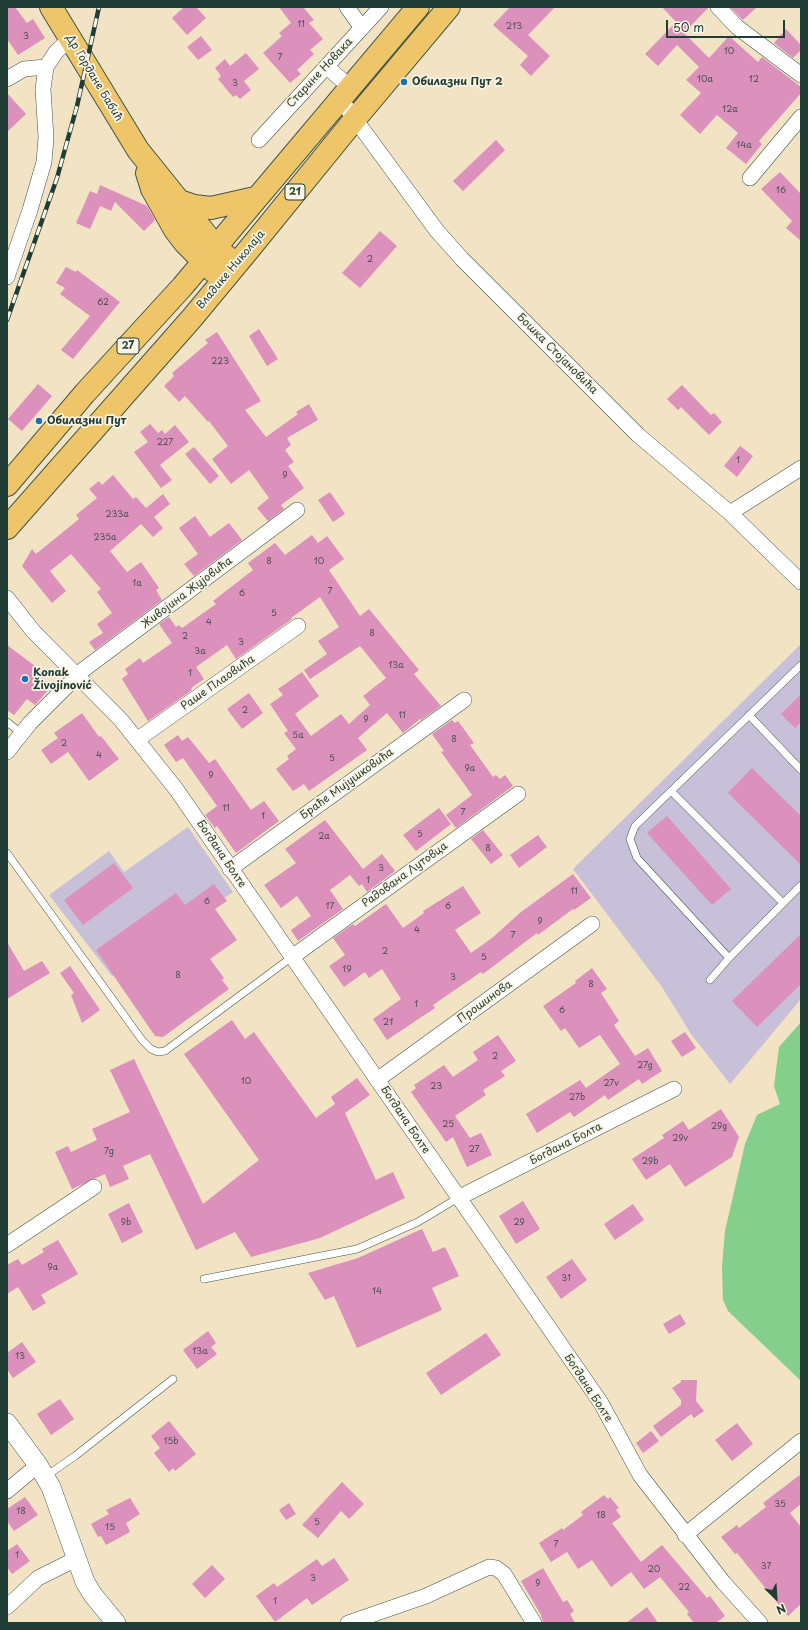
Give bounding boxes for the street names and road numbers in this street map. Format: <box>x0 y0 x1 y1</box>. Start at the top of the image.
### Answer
street label: Др Гордане Бабић <box>63 32 125 124</box>
street label: Старине Новака <box>284 35 356 111</box>
road number: 21 <box>285 184 305 200</box>
street label: Владике Николаја <box>194 228 268 312</box>
street label: Бошка Стојановића <box>514 311 600 397</box>
road number: 27 <box>117 338 139 354</box>
street label: Живојина Жујовића <box>139 555 235 631</box>
street label: Раше Плаовића <box>179 653 257 713</box>
street label: Браће Мијушковића <box>298 746 396 822</box>
street label: Богдана Болте <box>194 818 248 890</box>
street label: Радована Лутовца <box>360 839 450 911</box>
street label: Прошинова <box>455 978 515 1026</box>
street label: Богдана Болте <box>378 1084 432 1156</box>
street label: Богдана Болта <box>528 1120 604 1168</box>
street label: Богдана Болте <box>561 1351 615 1425</box>

